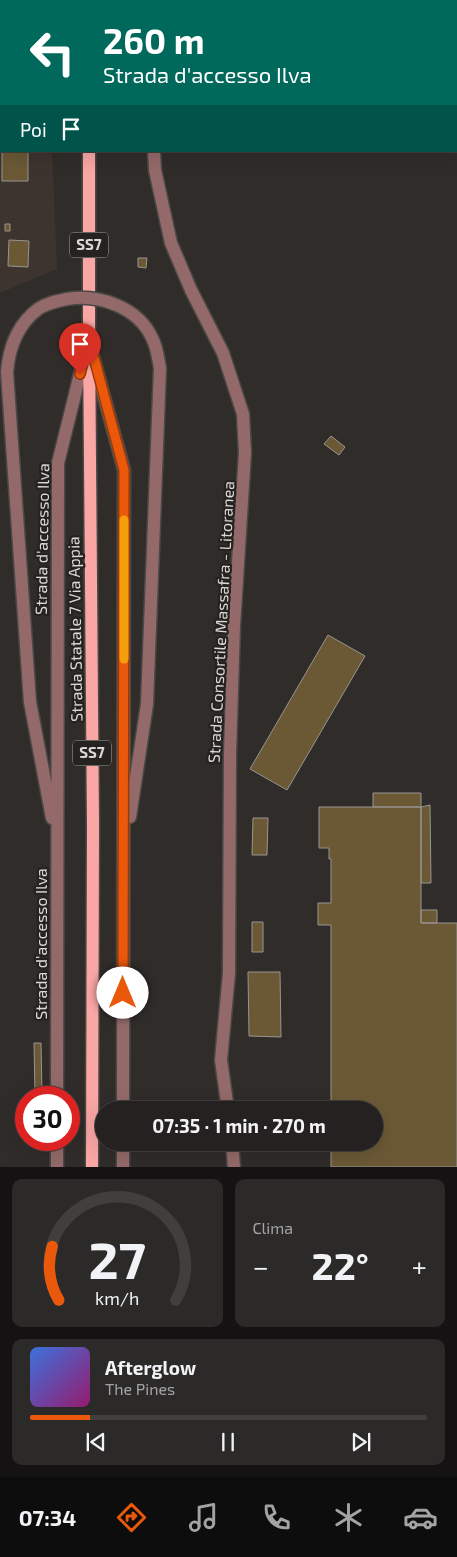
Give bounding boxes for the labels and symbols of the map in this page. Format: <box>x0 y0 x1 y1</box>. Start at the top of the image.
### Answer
road number: SS7 <box>70 232 108 258</box>
pin <box>59 323 101 374</box>
street label: Strada d'accesso Ilva <box>31 463 52 615</box>
street label: Strada Consortile Massafra - Litoranea <box>204 480 237 764</box>
street label: Strada Statale 7 Via Appia <box>63 536 86 722</box>
road number: SS7 <box>73 740 111 766</box>
street label: Strada d'accesso Ilva <box>31 868 50 1020</box>
position arrow <box>96 966 148 1018</box>
speed limit sign: 30 <box>15 1086 80 1151</box>

